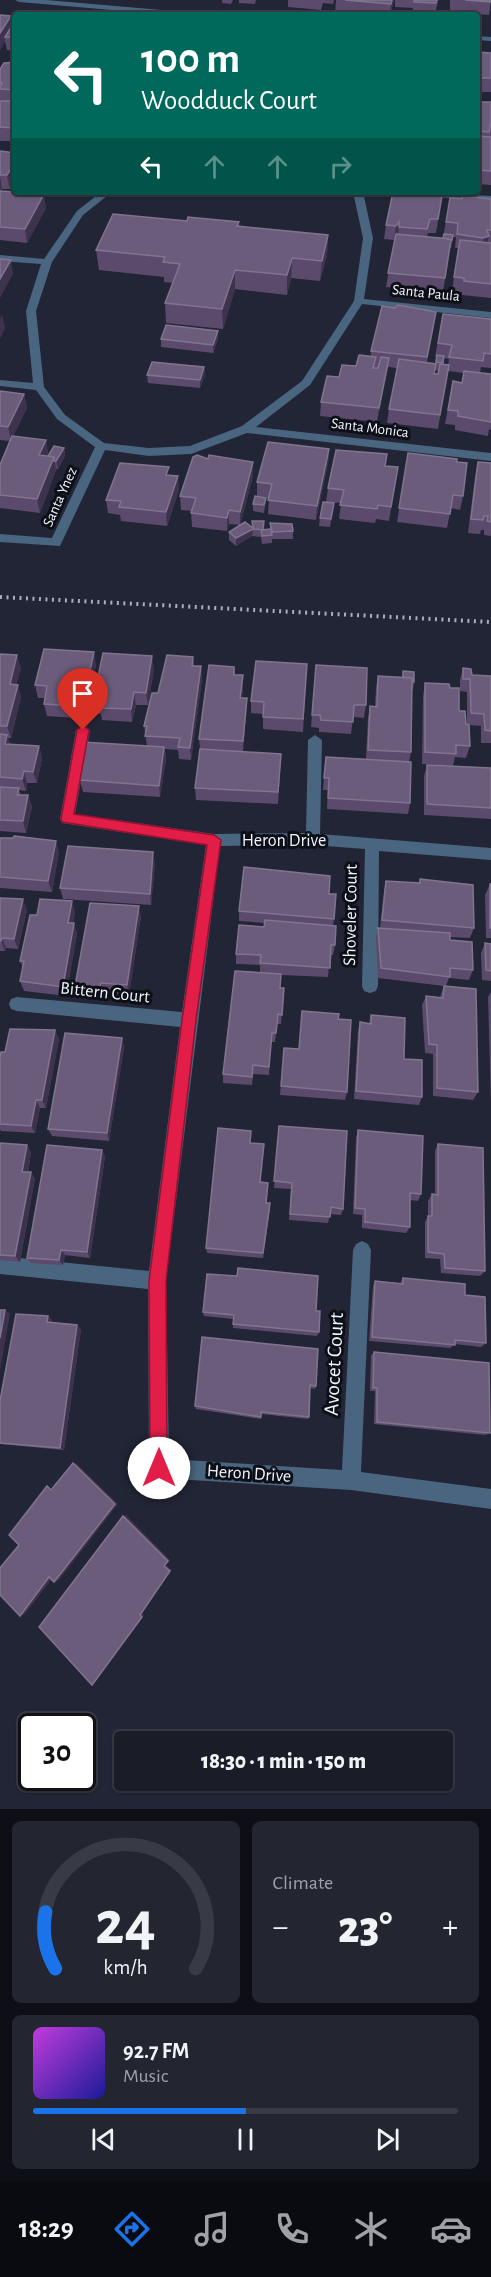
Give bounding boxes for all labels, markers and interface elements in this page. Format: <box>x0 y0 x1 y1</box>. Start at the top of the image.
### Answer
icon: left <box>42 36 120 114</box>
text: 100 m <box>141 38 240 80</box>
text: Woodduck Court <box>141 87 317 114</box>
icon: left <box>135 150 168 183</box>
icon: ahead <box>198 150 231 183</box>
icon: ahead <box>261 150 294 183</box>
icon: right <box>324 150 357 183</box>
street label: Santa Paula <box>391 282 461 304</box>
street label: Santa Monica <box>330 416 410 440</box>
street label: Santa Ynez <box>40 465 80 529</box>
pin <box>57 668 108 730</box>
icon: arrive <box>66 677 99 710</box>
street label: Heron Drive <box>242 832 326 850</box>
street label: Shoveler Court <box>341 864 361 966</box>
street label: Bittern Court <box>59 979 151 1007</box>
street label: Avocet Court <box>321 1312 347 1416</box>
position arrow <box>127 1436 191 1500</box>
street label: Heron Drive <box>206 1462 292 1486</box>
speed limit sign: 30 <box>18 1713 96 1791</box>
text: 18:30 · 1 min · 150 m <box>201 1750 366 1772</box>
text: Climate <box>273 1873 333 1893</box>
text: 24 <box>95 1893 156 1955</box>
text: 23° <box>338 1906 393 1951</box>
text: − <box>273 1911 288 1944</box>
text: + <box>442 1911 458 1944</box>
text: km/h <box>104 1957 148 1978</box>
text: 92.7 FM <box>123 2040 189 2062</box>
text: Music <box>123 2066 169 2086</box>
icon: previous <box>87 2123 120 2156</box>
icon: pause <box>229 2123 262 2156</box>
icon: next <box>371 2123 404 2156</box>
icon: directions <box>111 2208 153 2250</box>
icon: music <box>191 2208 233 2250</box>
icon: phone <box>271 2208 313 2250</box>
icon: climate <box>350 2208 392 2250</box>
icon: car <box>430 2208 472 2250</box>
text: 18:29 <box>19 2215 74 2242</box>

